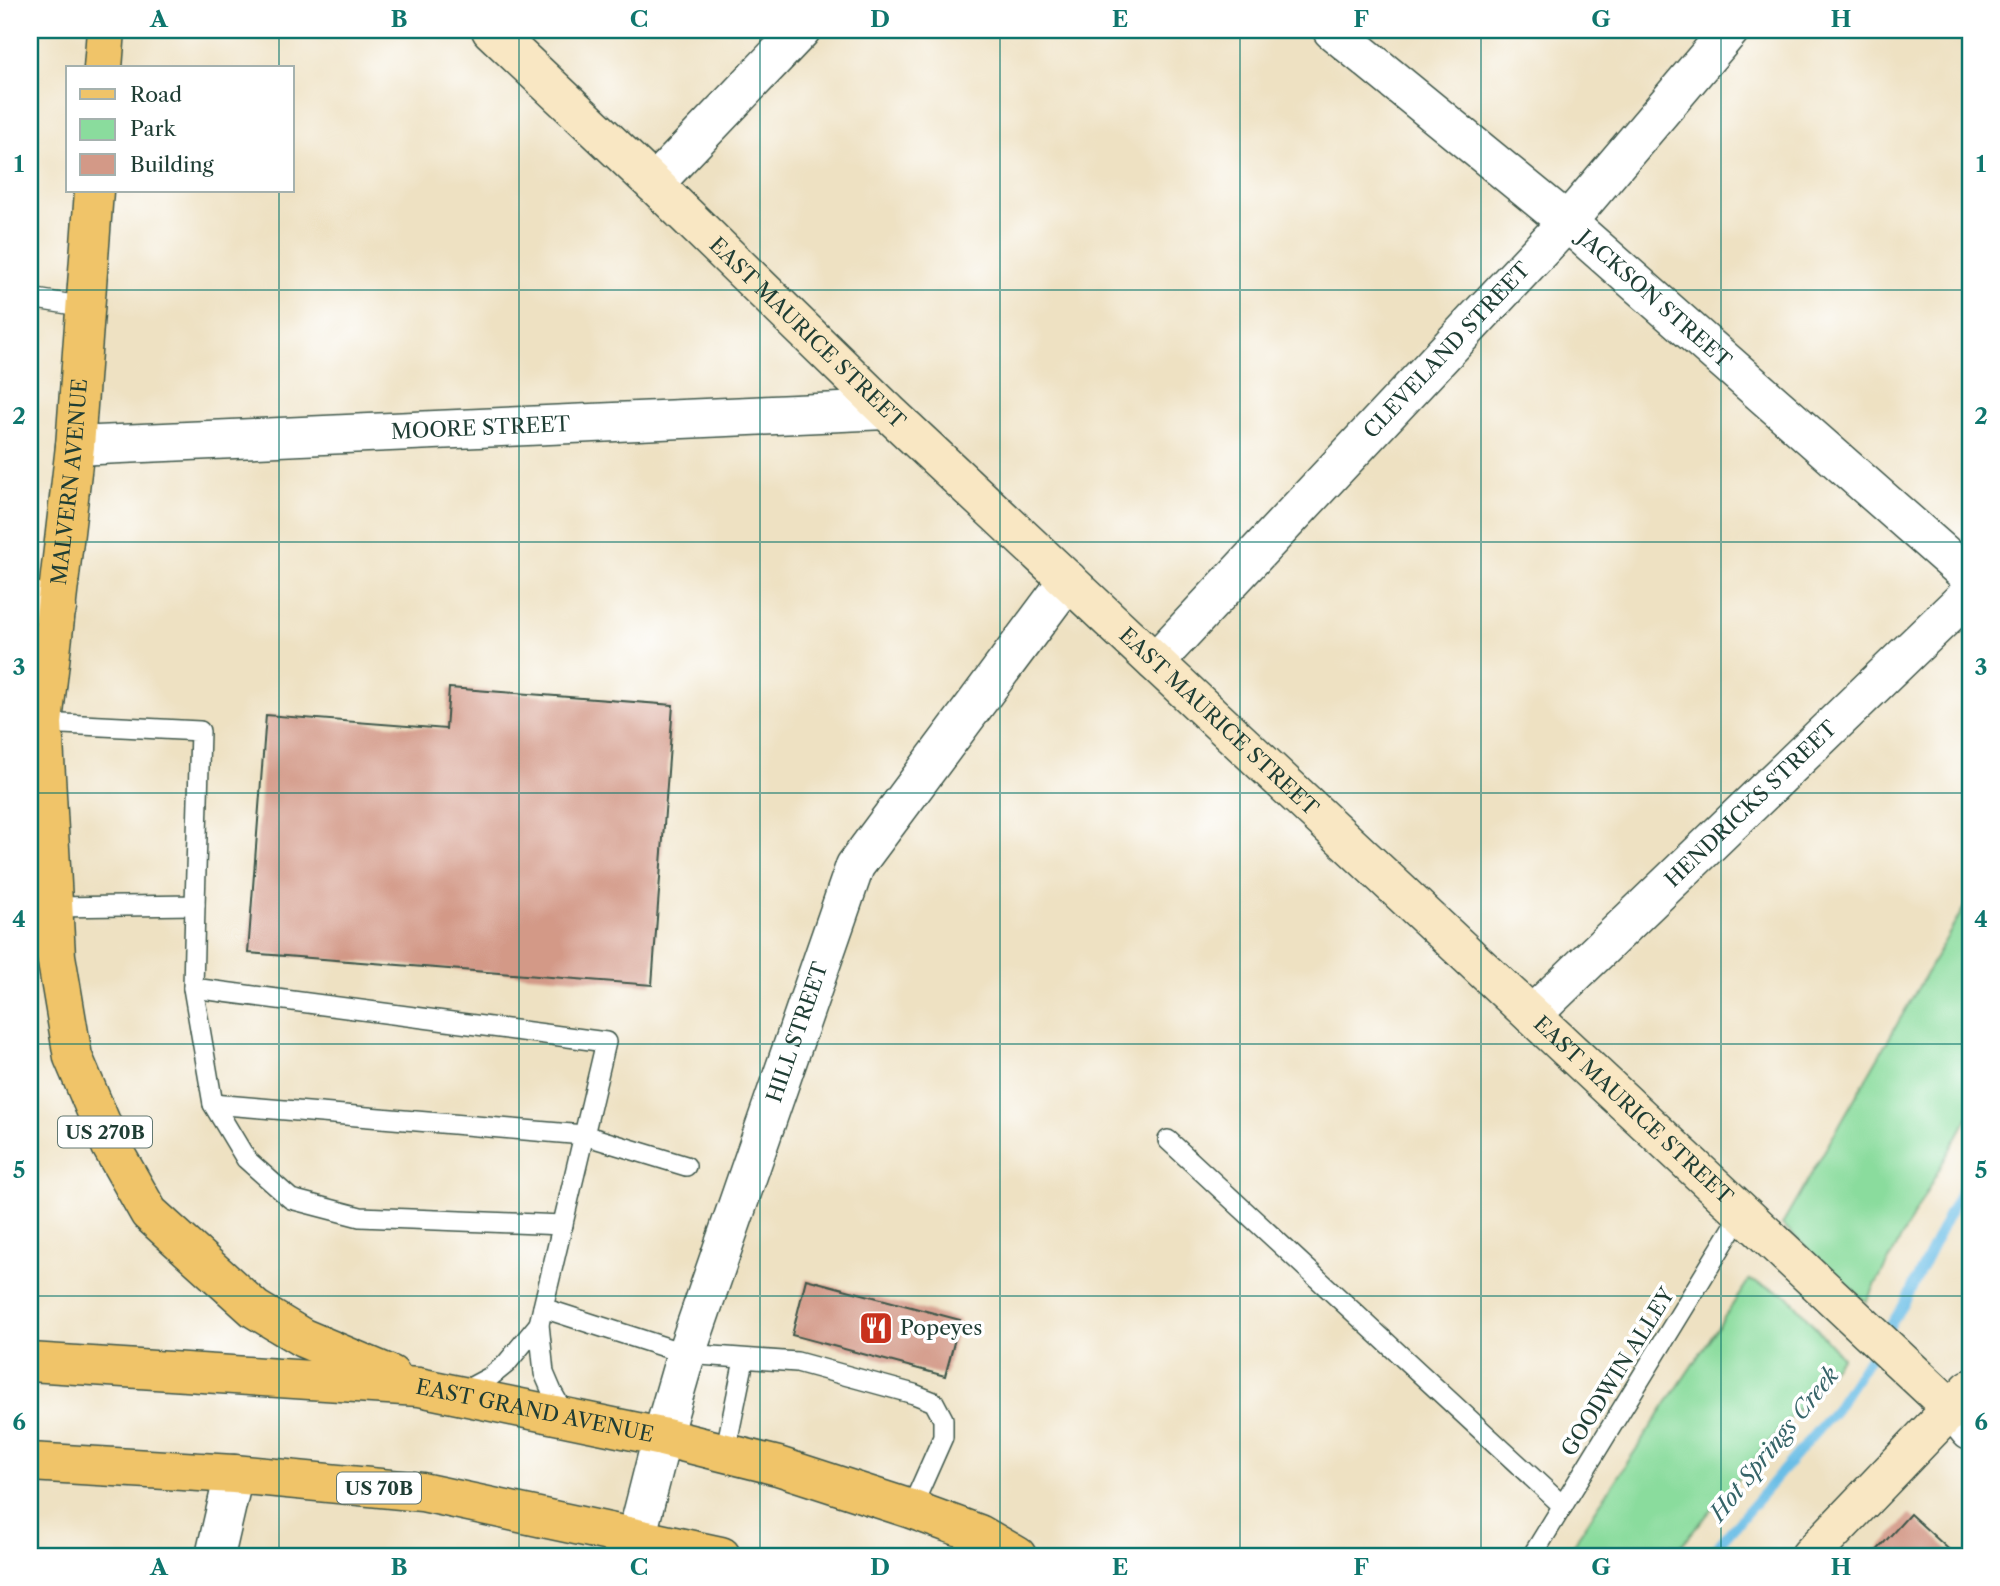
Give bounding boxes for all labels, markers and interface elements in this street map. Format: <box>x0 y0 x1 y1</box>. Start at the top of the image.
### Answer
text: A <box>149 5 169 33</box>
text: B <box>390 5 408 33</box>
text: C <box>630 5 648 33</box>
text: D <box>870 5 890 33</box>
text: E <box>1112 5 1128 33</box>
text: F <box>1353 5 1369 33</box>
text: G <box>1591 5 1611 33</box>
text: H <box>1831 5 1852 33</box>
legend <box>66 66 294 192</box>
text: Road <box>130 82 182 107</box>
text: Park <box>130 116 176 141</box>
text: 1 <box>14 150 25 178</box>
text: 1 <box>1976 150 1987 178</box>
text: Building <box>130 152 215 177</box>
street label: JACKSON STREET <box>1571 222 1737 373</box>
street label: EAST MAURICE STREET <box>704 232 911 434</box>
street label: CLEVELAND STREET <box>1358 257 1535 443</box>
street label: MALVERN AVENUE <box>46 377 92 586</box>
text: 2 <box>12 402 26 430</box>
text: 2 <box>1974 402 1988 430</box>
street label: MOORE STREET <box>390 411 571 444</box>
street label: EAST MAURICE STREET <box>1114 622 1324 821</box>
text: 3 <box>13 653 26 681</box>
text: 3 <box>1975 653 1988 681</box>
street label: HENDRICKS STREET <box>1660 715 1842 892</box>
text: 4 <box>12 905 26 933</box>
text: 4 <box>1974 905 1988 933</box>
street label: HILL STREET <box>761 958 833 1106</box>
street label: EAST MAURICE STREET <box>1529 1011 1738 1209</box>
road number: US 270B <box>58 1116 152 1148</box>
text: 5 <box>13 1156 25 1184</box>
text: 5 <box>1975 1156 1987 1184</box>
street label: GOODWIN ALLEY <box>1556 1282 1680 1460</box>
restaurant icon: Popeyes <box>857 1309 895 1347</box>
place label: Popeyes <box>900 1315 983 1340</box>
water label: Hot Springs Creek <box>1702 1361 1845 1528</box>
street label: EAST GRAND AVENUE <box>414 1374 656 1447</box>
text: 6 <box>12 1408 26 1436</box>
text: 6 <box>1974 1408 1988 1436</box>
road number: US 70B <box>337 1472 421 1504</box>
text: A <box>149 1553 169 1581</box>
text: B <box>390 1553 408 1581</box>
text: C <box>630 1553 648 1581</box>
text: D <box>870 1553 890 1581</box>
text: E <box>1112 1553 1128 1581</box>
text: F <box>1353 1553 1369 1581</box>
text: G <box>1591 1553 1611 1581</box>
text: H <box>1831 1553 1852 1581</box>

